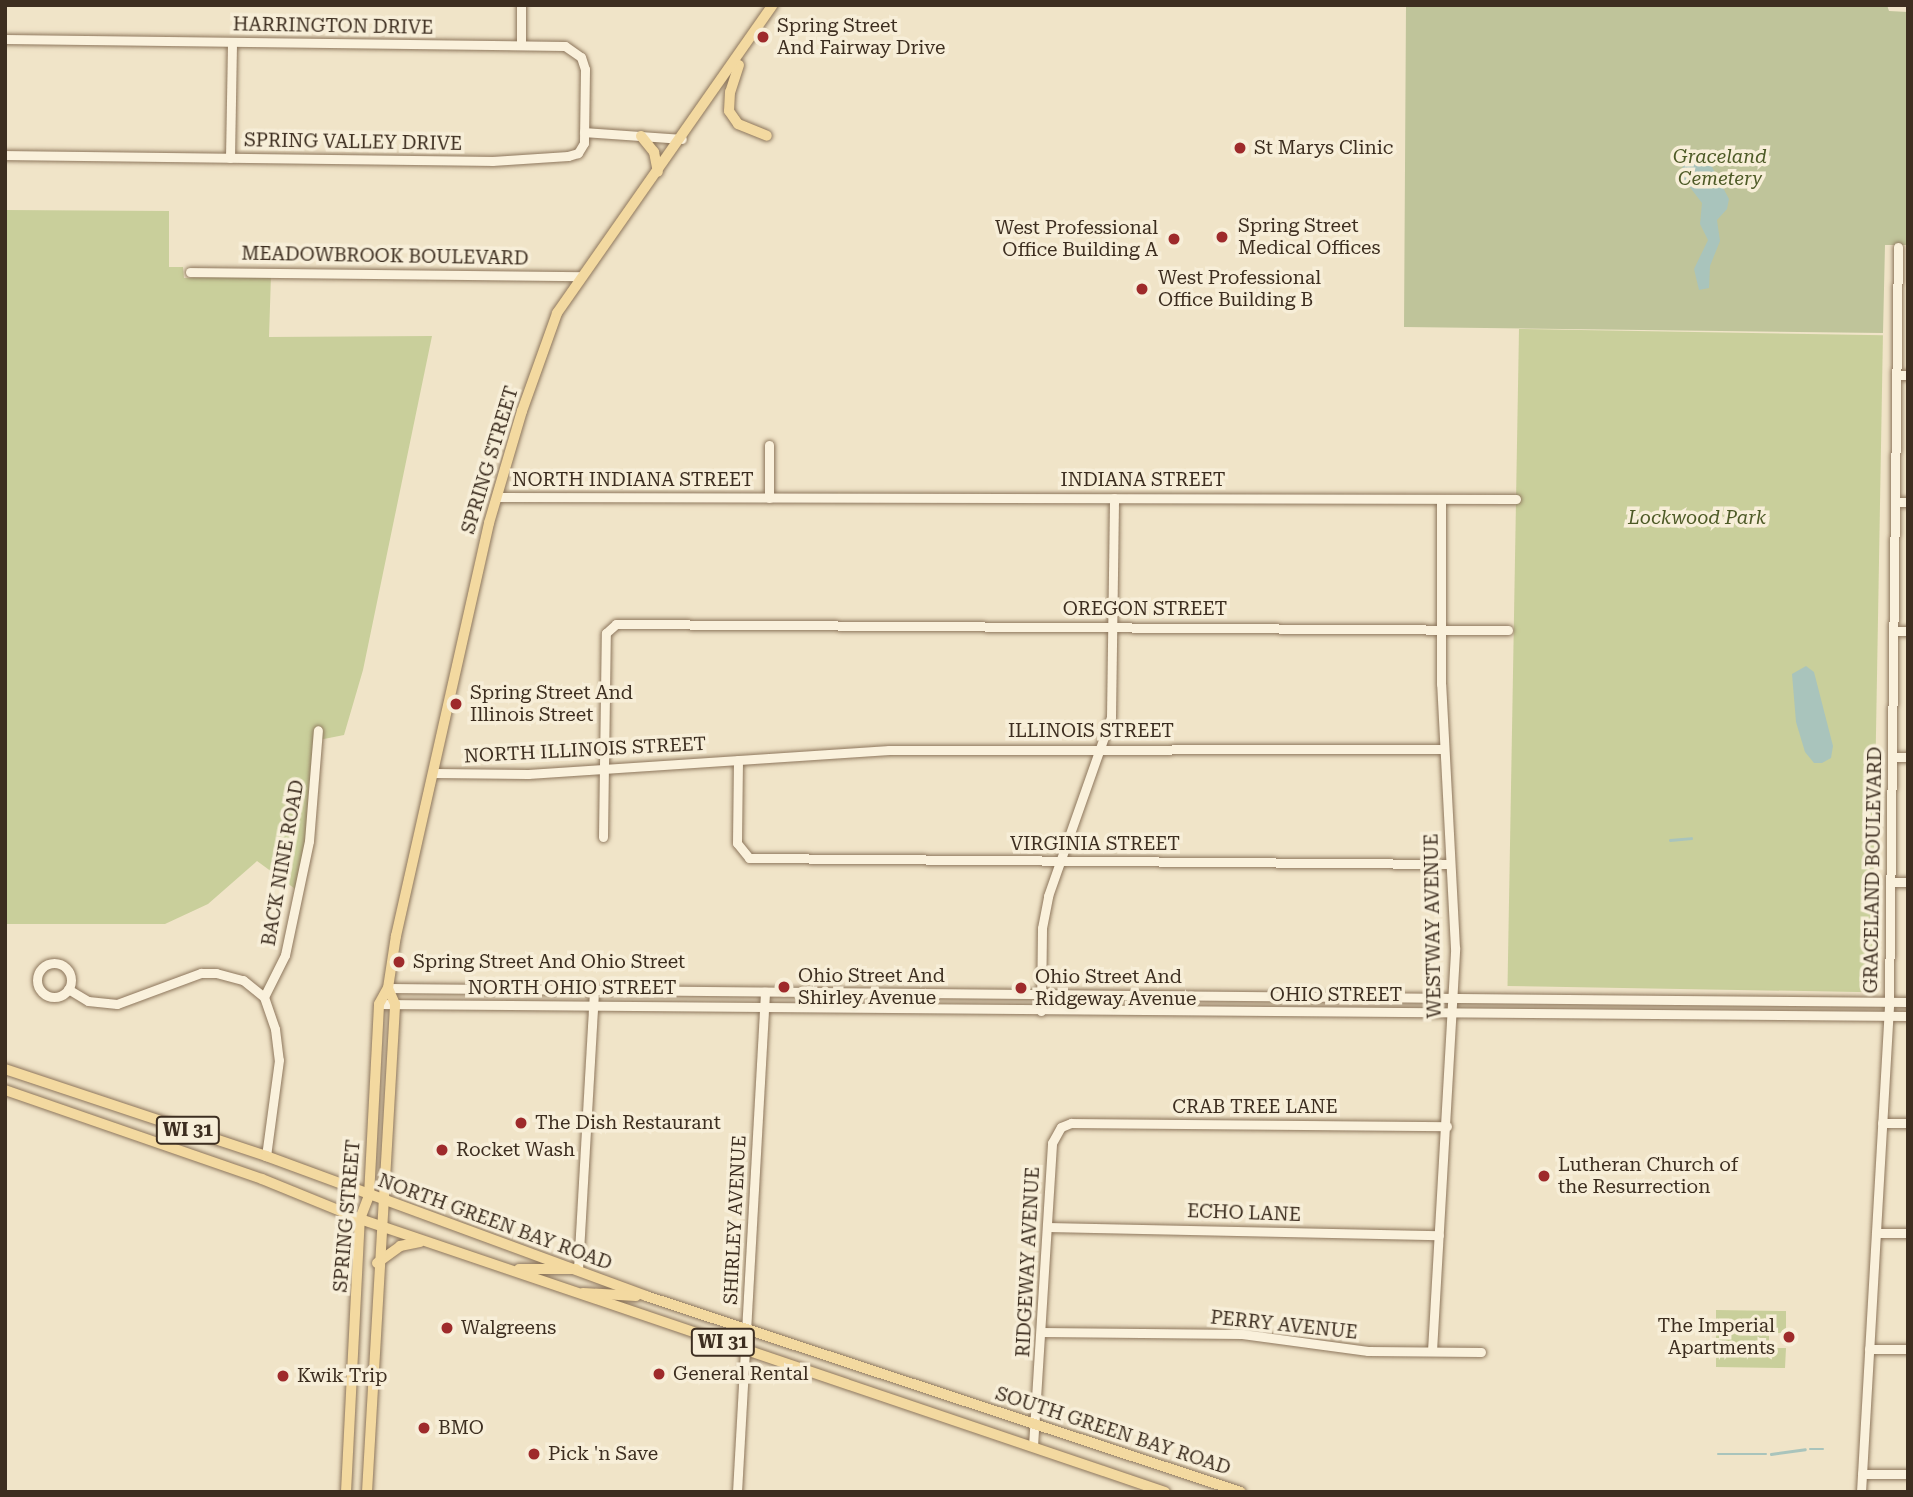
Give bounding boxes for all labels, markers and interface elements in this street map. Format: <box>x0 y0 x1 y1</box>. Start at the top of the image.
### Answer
street label: HARRINGTON DRIVE <box>233 13 433 39</box>
place label: Spring Street And Fairway Drive <box>777 15 945 59</box>
marker: Spring Street And Fairway Drive <box>755 29 771 45</box>
street label: SPRING VALLEY DRIVE <box>244 129 462 155</box>
place label: St Marys Clinic <box>1254 137 1393 159</box>
marker: St Marys Clinic <box>1232 140 1248 156</box>
park label: Graceland Cemetery <box>1673 146 1767 190</box>
place label: Spring Street Medical Offices <box>1238 215 1380 259</box>
place label: West Professional Office Building A <box>995 217 1158 261</box>
marker: Spring Street Medical Offices <box>1212 227 1232 247</box>
marker: West Professional Office Building A <box>1164 229 1184 249</box>
street label: MEADOWBROOK BOULEVARD <box>241 242 529 270</box>
place label: West Professional Office Building B <box>1158 267 1321 311</box>
marker: West Professional Office Building B <box>1132 279 1152 299</box>
street label: SPRING STREET <box>457 383 523 537</box>
street label: NORTH INDIANA STREET <box>512 469 754 491</box>
street label: INDIANA STREET <box>1061 469 1225 491</box>
park label: Lockwood Park <box>1628 507 1766 529</box>
street label: OREGON STREET <box>1063 598 1227 620</box>
place label: Spring Street And Illinois Street <box>470 682 633 726</box>
marker: Spring Street And Illinois Street <box>448 696 464 712</box>
street label: ILLINOIS STREET <box>1008 720 1174 742</box>
street label: NORTH ILLINOIS STREET <box>463 732 707 768</box>
street label: GRACELAND BOULEVARD <box>1859 746 1887 994</box>
street label: BACK NINE ROAD <box>257 778 309 948</box>
street label: VIRGINIA STREET <box>1010 833 1180 855</box>
street label: WESTWAY AVENUE <box>1420 833 1446 1019</box>
place label: Spring Street And Ohio Street <box>413 951 685 973</box>
marker: Spring Street And Ohio Street <box>391 954 407 970</box>
place label: Ohio Street And Shirley Avenue <box>798 965 945 1009</box>
place label: Ohio Street And Ridgeway Avenue <box>1035 966 1196 1010</box>
street label: NORTH OHIO STREET <box>468 977 676 999</box>
marker: Ohio Street And Shirley Avenue <box>776 979 792 995</box>
marker: Ohio Street And Ridgeway Avenue <box>1013 980 1029 996</box>
street label: OHIO STREET <box>1270 984 1402 1006</box>
street label: CRAB TREE LANE <box>1172 1096 1338 1118</box>
place label: The Dish Restaurant <box>535 1112 721 1134</box>
road number: WI 31 <box>155 1115 221 1144</box>
marker: The Dish Restaurant <box>513 1115 529 1131</box>
street label: SHIRLEY AVENUE <box>719 1135 751 1305</box>
street label: SPRING STREET <box>329 1139 365 1293</box>
place label: Rocket Wash <box>456 1139 575 1161</box>
marker: Rocket Wash <box>434 1142 450 1158</box>
place label: Lutheran Church of the Resurrection <box>1558 1154 1738 1198</box>
street label: RIDGEWAY AVENUE <box>1012 1166 1044 1358</box>
marker: Lutheran Church of the Resurrection <box>1536 1168 1552 1184</box>
street label: NORTH GREEN BAY ROAD <box>375 1169 615 1275</box>
street label: ECHO LANE <box>1187 1200 1301 1226</box>
street label: PERRY AVENUE <box>1209 1306 1359 1344</box>
place label: The Imperial Apartments <box>1657 1315 1775 1359</box>
place label: Walgreens <box>461 1317 556 1339</box>
marker: Walgreens <box>439 1320 455 1336</box>
road number: WI 31 <box>690 1328 756 1357</box>
marker: The Imperial Apartments <box>1781 1329 1797 1345</box>
place label: General Rental <box>673 1363 809 1385</box>
place label: Kwik Trip <box>297 1365 388 1387</box>
marker: General Rental <box>651 1366 667 1382</box>
marker: Kwik Trip <box>275 1368 291 1384</box>
street label: SOUTH GREEN BAY ROAD <box>993 1382 1233 1480</box>
place label: BMO <box>438 1417 484 1439</box>
marker: BMO <box>416 1420 432 1436</box>
place label: Pick 'n Save <box>548 1443 658 1465</box>
marker: Pick 'n Save <box>526 1446 542 1462</box>

